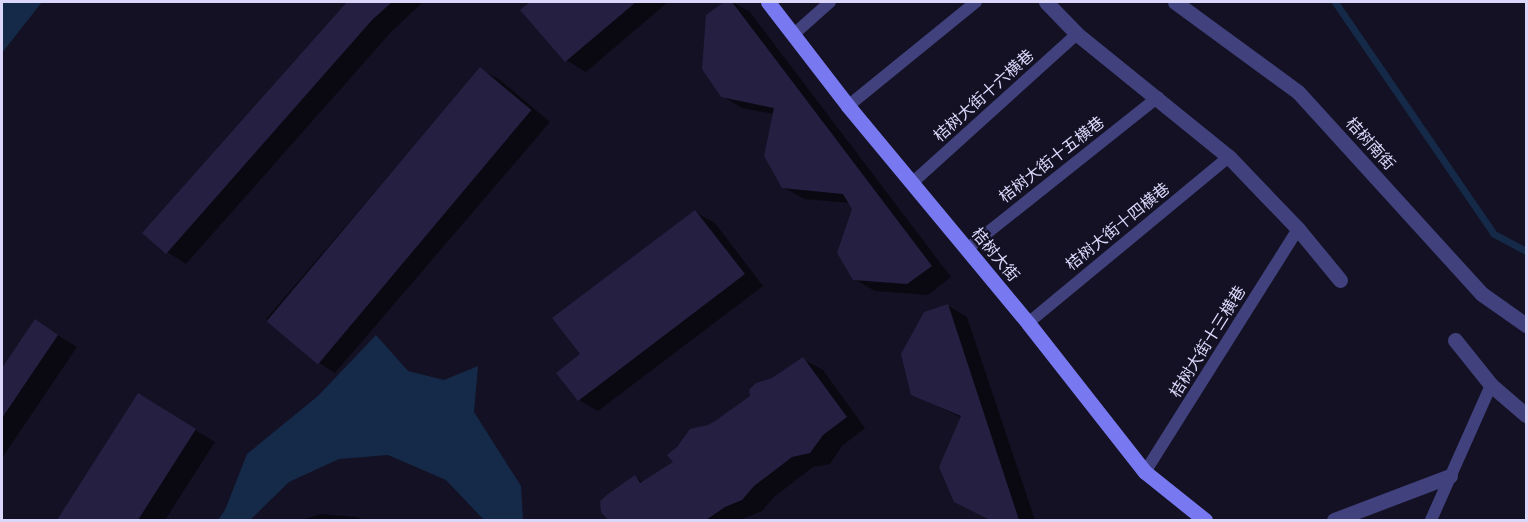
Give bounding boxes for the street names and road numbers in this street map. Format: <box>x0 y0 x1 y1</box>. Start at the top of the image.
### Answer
street label: 桔树大街十六横巷 <box>930 46 1038 146</box>
street label: 桔树大街十五横巷 <box>996 113 1108 207</box>
street label: 桔树南街 <box>1341 114 1399 174</box>
street label: 桔树大街十四横巷 <box>1062 179 1174 275</box>
street label: 桔树大街 <box>967 224 1023 286</box>
street label: 桔树大街十三横巷 <box>1166 283 1250 401</box>

